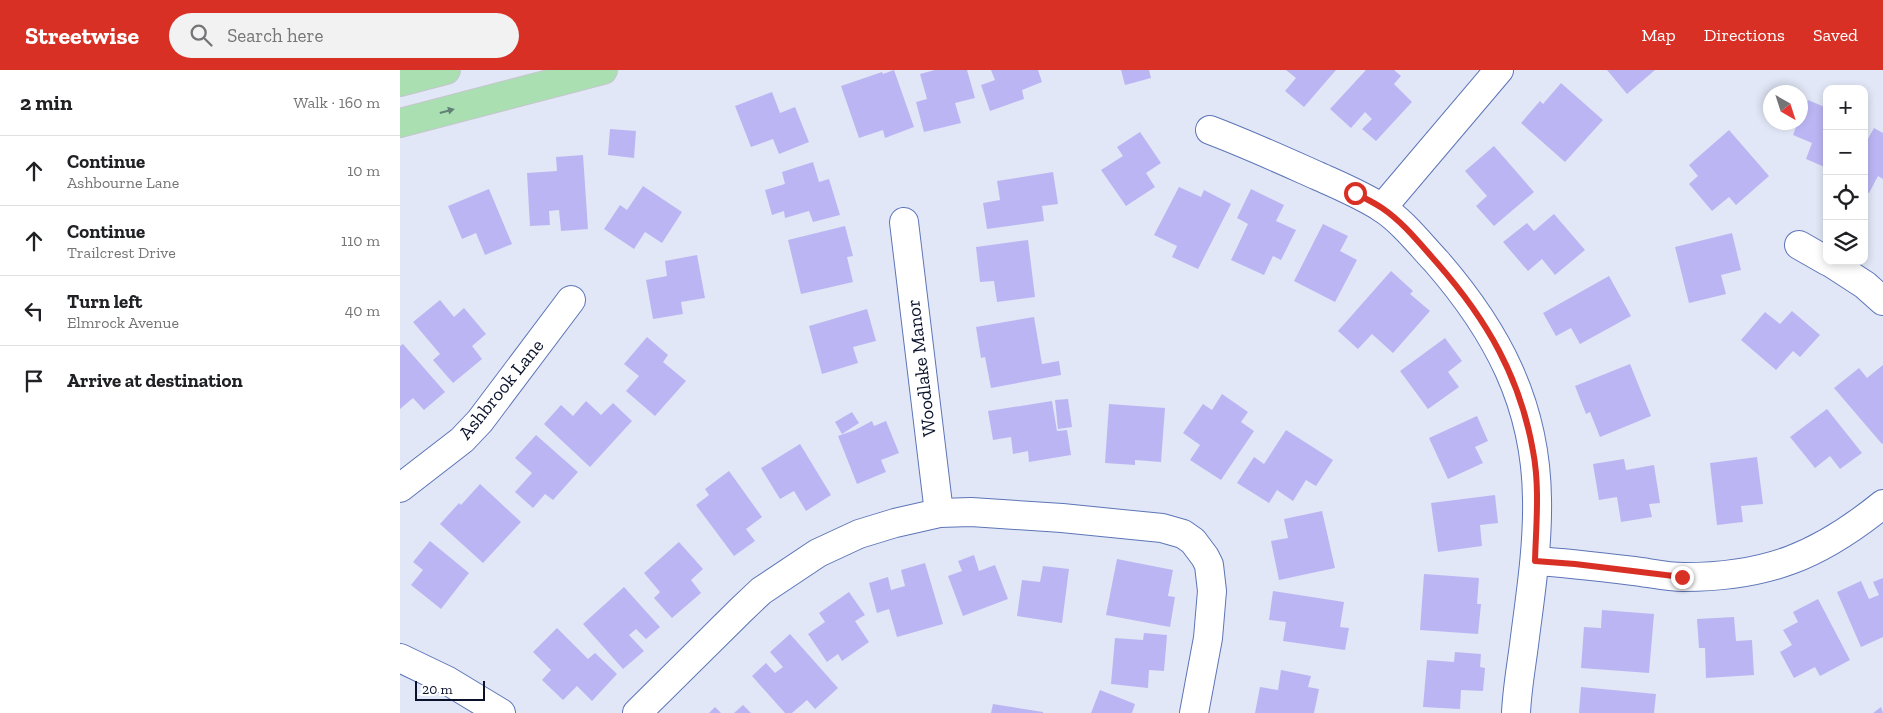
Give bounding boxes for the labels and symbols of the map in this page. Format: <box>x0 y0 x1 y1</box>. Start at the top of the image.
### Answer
north arrow <box>1763 85 1808 130</box>
one-way arrow <box>440 106 455 114</box>
route start <box>1344 182 1367 205</box>
street label: Woodlake Manor <box>901 298 941 438</box>
street label: Ashbrook Lane <box>454 334 549 444</box>
route end <box>1671 566 1694 589</box>
scale bar <box>415 678 485 701</box>

